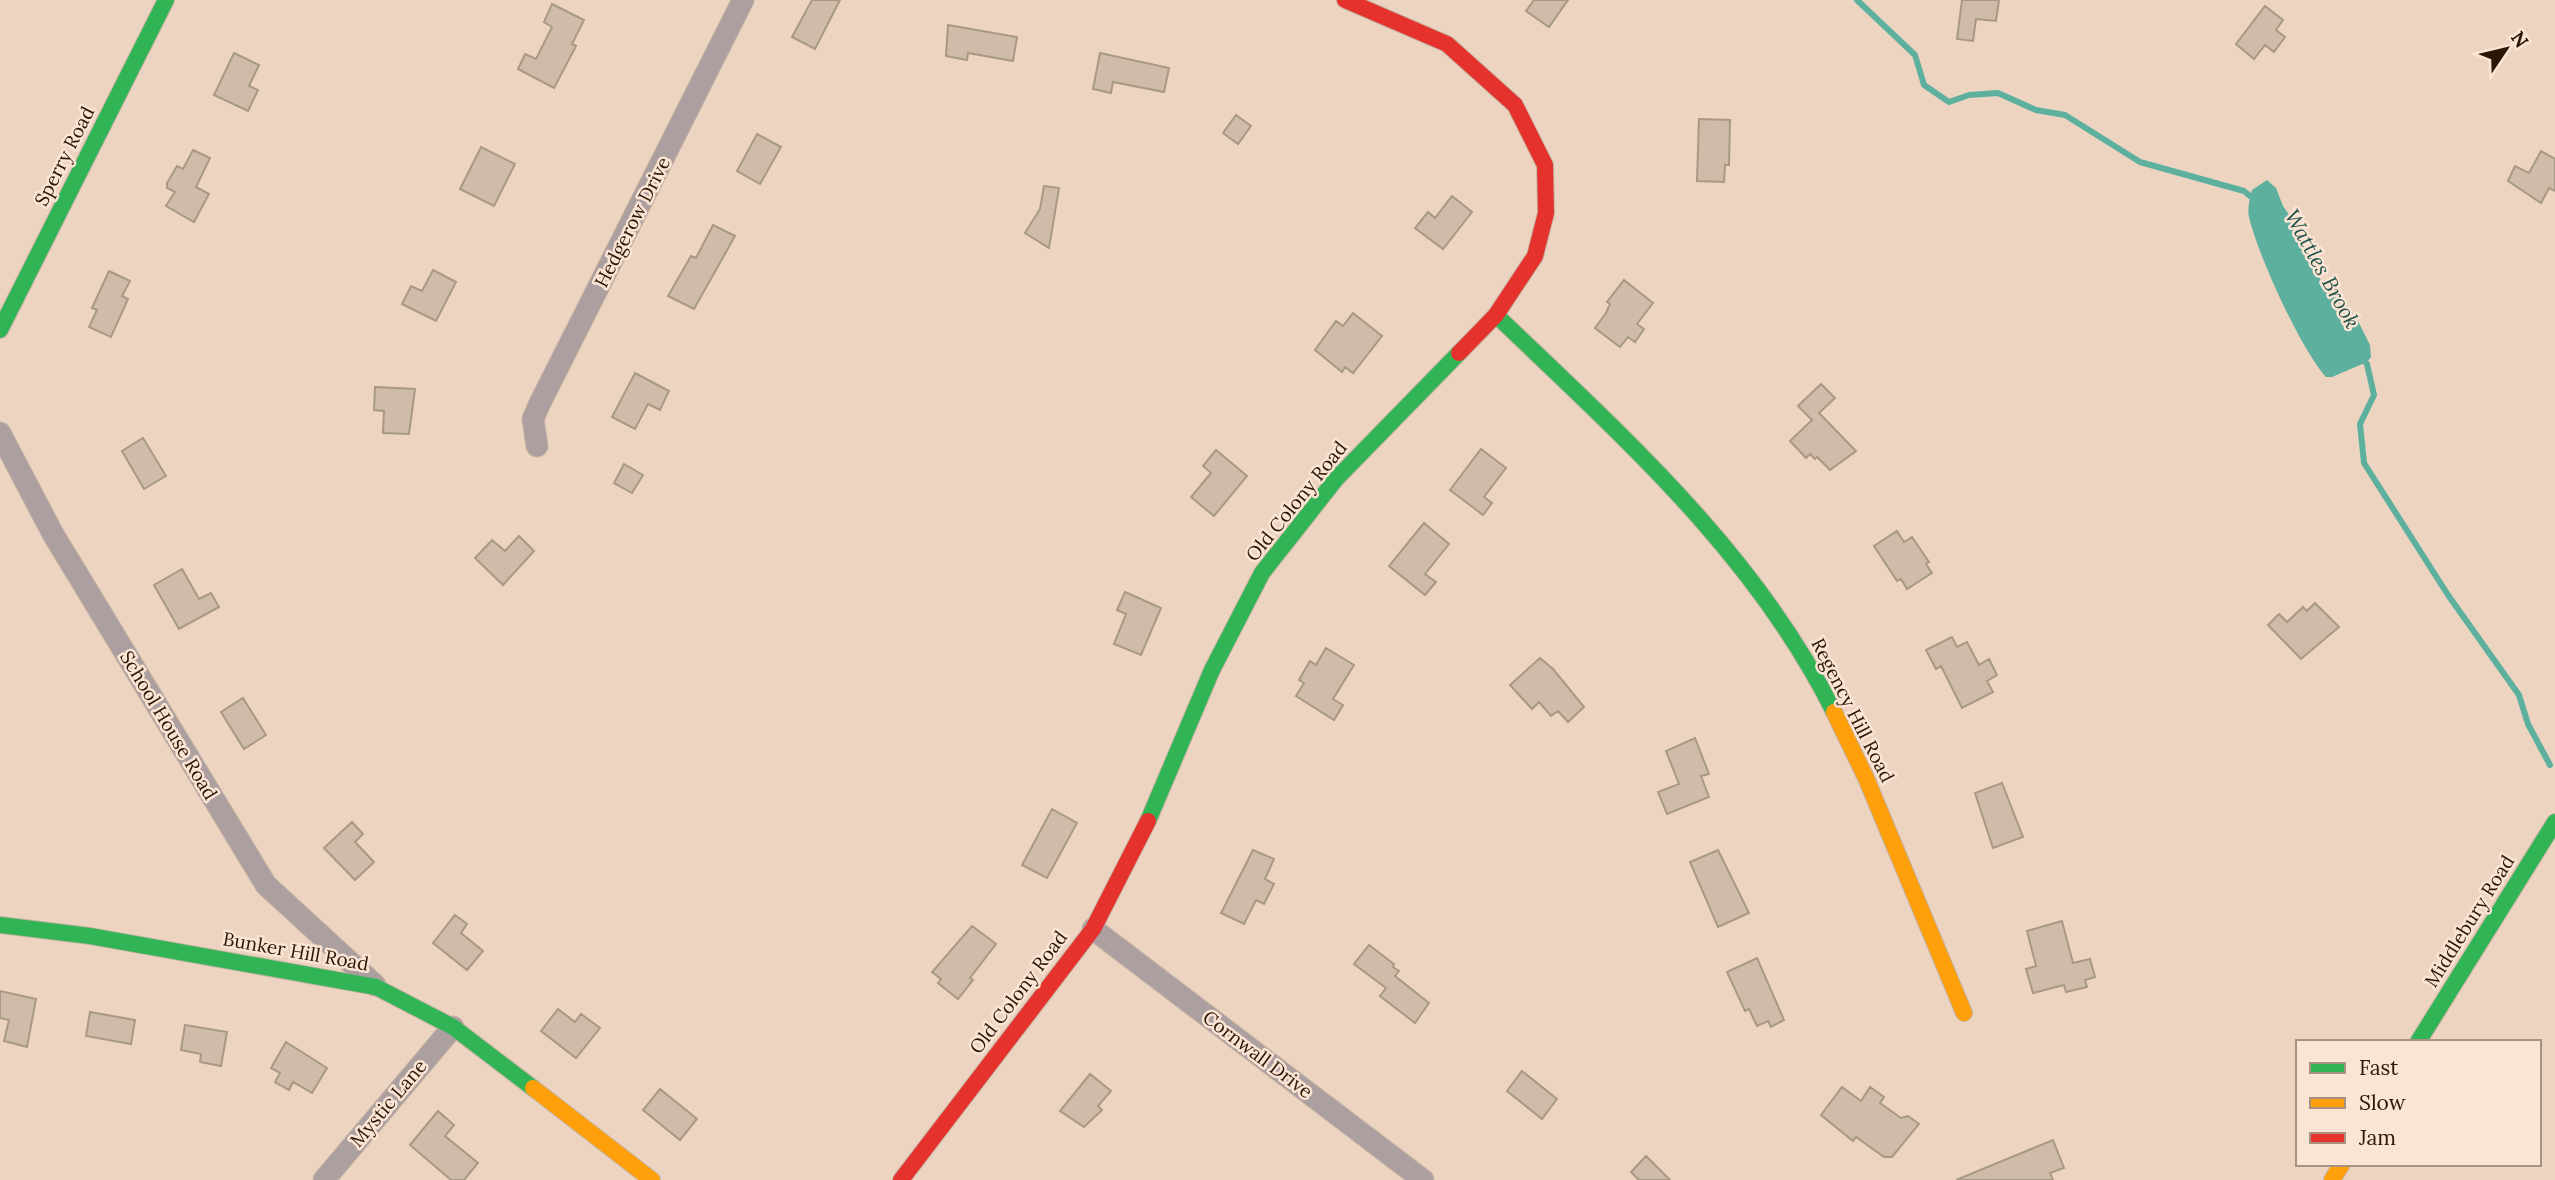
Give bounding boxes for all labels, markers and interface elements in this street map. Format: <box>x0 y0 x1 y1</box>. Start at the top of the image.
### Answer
north arrow <box>2471 14 2541 84</box>
text: N <box>2506 26 2534 52</box>
street label: Sperry Road <box>29 102 99 210</box>
street label: Hedgerow Drive <box>589 153 675 291</box>
water label: Wattles Brook <box>2279 205 2366 333</box>
street label: Old Colony Road <box>1240 436 1352 566</box>
street label: Regency Hill Road <box>1806 634 1900 786</box>
street label: School House Road <box>115 646 223 804</box>
street label: Middlebury Road <box>2419 851 2519 991</box>
street label: Bunker Hill Road <box>221 926 371 976</box>
street label: Old Colony Road <box>964 926 1072 1058</box>
street label: Cornwall Drive <box>1198 1005 1318 1103</box>
legend <box>2296 1040 2541 1166</box>
street label: Mystic Lane <box>344 1054 432 1152</box>
text: Fast <box>2359 1054 2399 1081</box>
text: Slow <box>2359 1089 2406 1116</box>
text: Jam <box>2358 1124 2396 1151</box>

